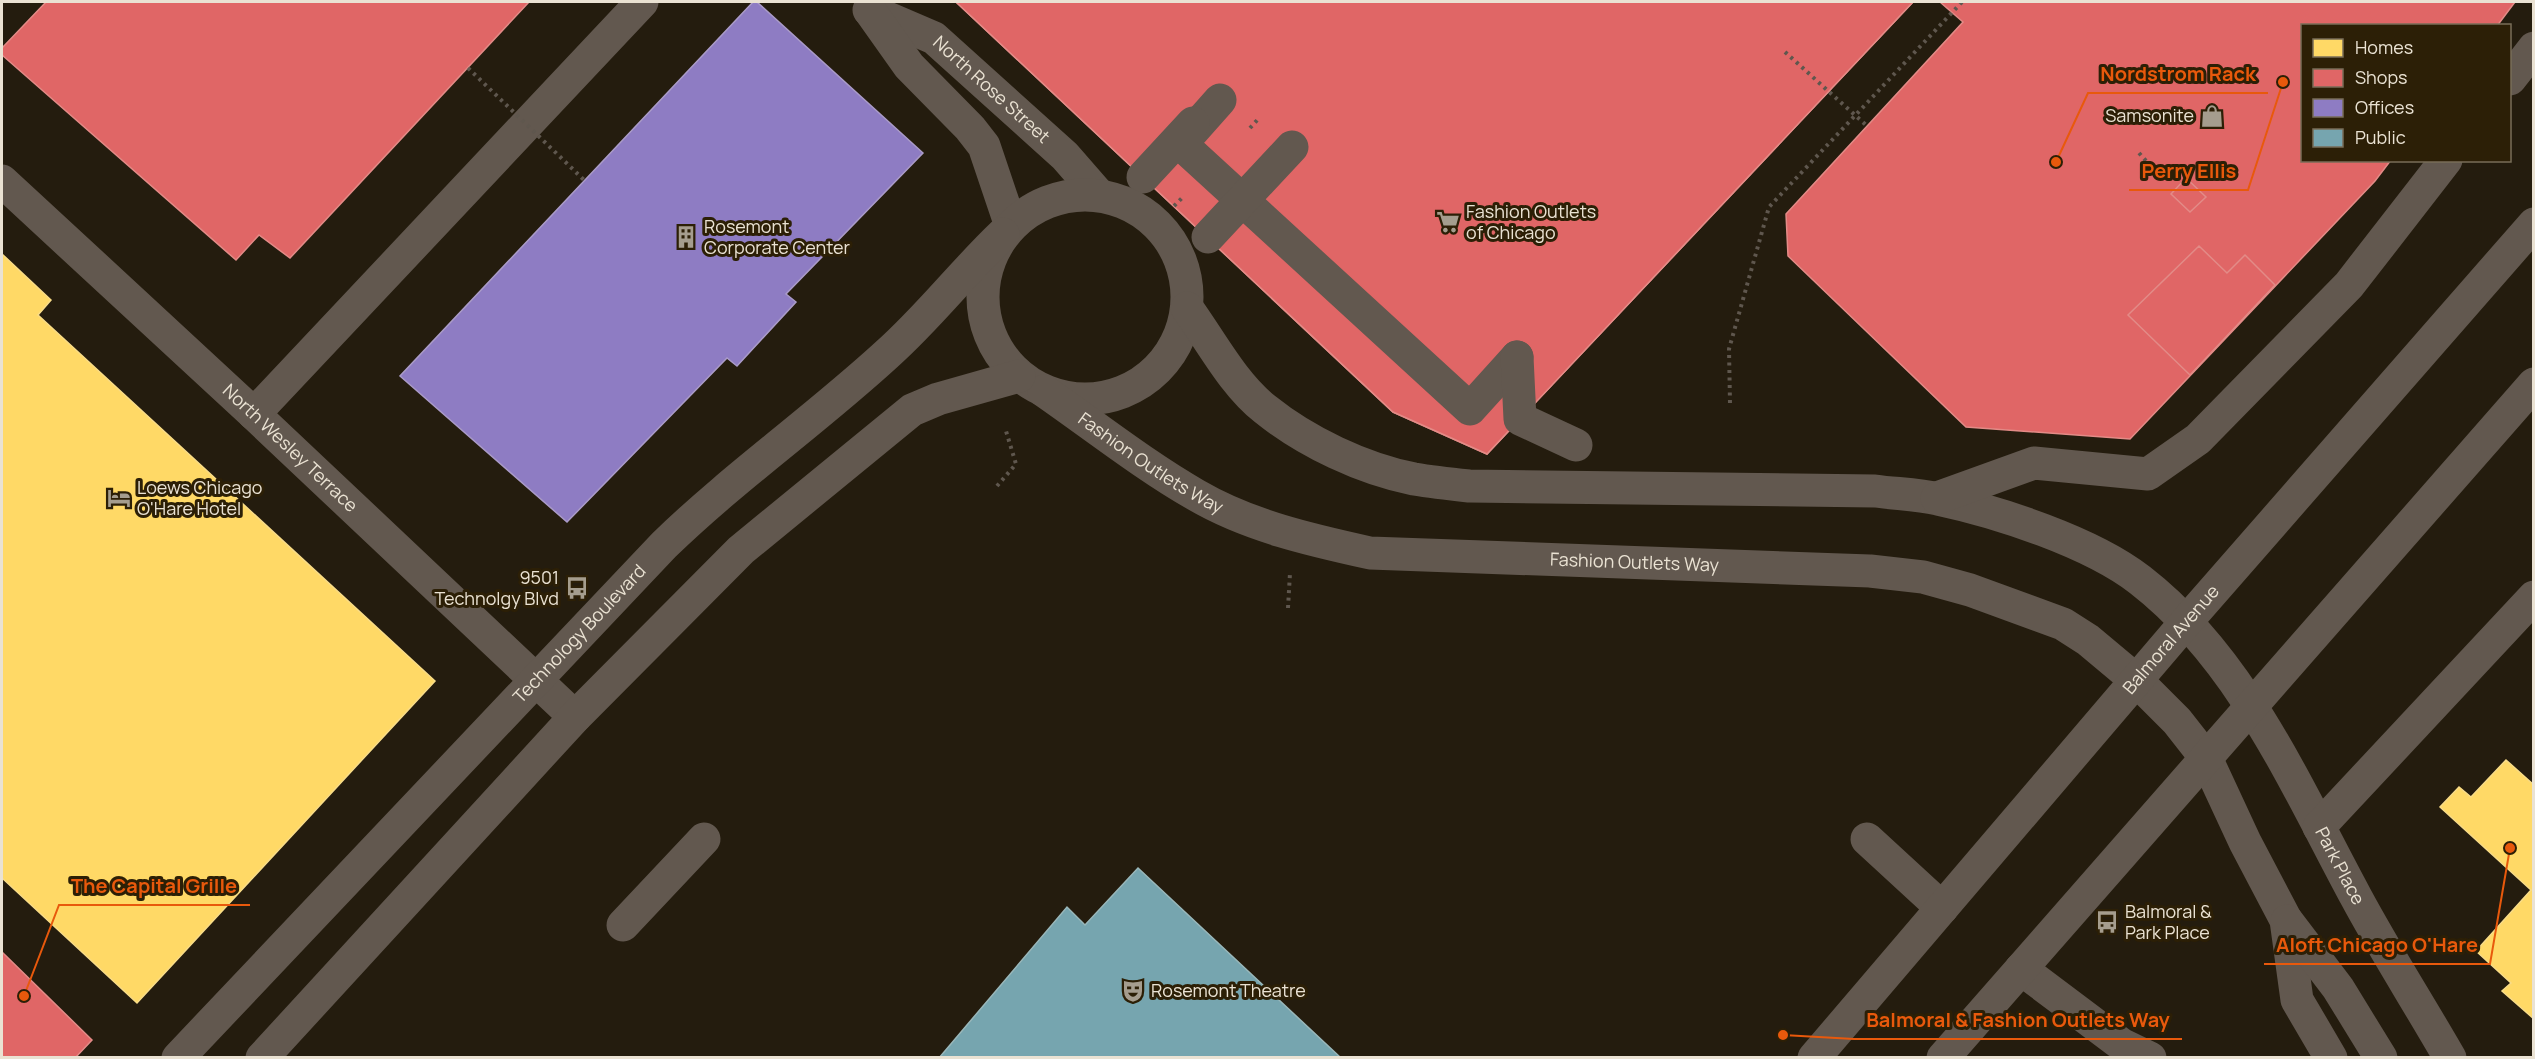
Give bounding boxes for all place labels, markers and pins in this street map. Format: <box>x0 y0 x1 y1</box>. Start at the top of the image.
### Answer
callout: Nordstrom Rack <box>2088 55 2268 93</box>
place label: Samsonite <box>2105 103 2194 127</box>
shop icon: Samsonite <box>2199 103 2225 129</box>
callout: Perry Ellis <box>2129 152 2248 190</box>
place label: Fashion Outlets of Chicago <box>1466 199 1596 244</box>
supermarket icon: Fashion Outlets of Chicago <box>1435 209 1461 235</box>
place label: Rosemont Corporate Center <box>704 214 851 259</box>
building icon: Rosemont Corporate Center <box>673 224 699 250</box>
place label: Loews Chicago O'Hare Hotel <box>137 475 262 520</box>
hotel icon: Loews Chicago O'Hare Hotel <box>106 485 132 511</box>
place label: 9501 Technolgy Blvd <box>435 565 559 610</box>
bus stop icon: 9501 Technolgy Blvd <box>564 575 590 601</box>
callout: The Capital Grille <box>59 867 250 905</box>
place label: Balmoral & Park Place <box>2125 899 2212 944</box>
bus stop icon: Balmoral & Park Place <box>2094 909 2120 935</box>
callout: Aloft Chicago O'Hare <box>2264 926 2490 964</box>
theatre icon: Rosemont Theatre <box>1120 978 1146 1004</box>
place label: Rosemont Theatre <box>1151 978 1306 1002</box>
callout: Balmoral & Fashion Outlets Way <box>1854 1001 2182 1039</box>

